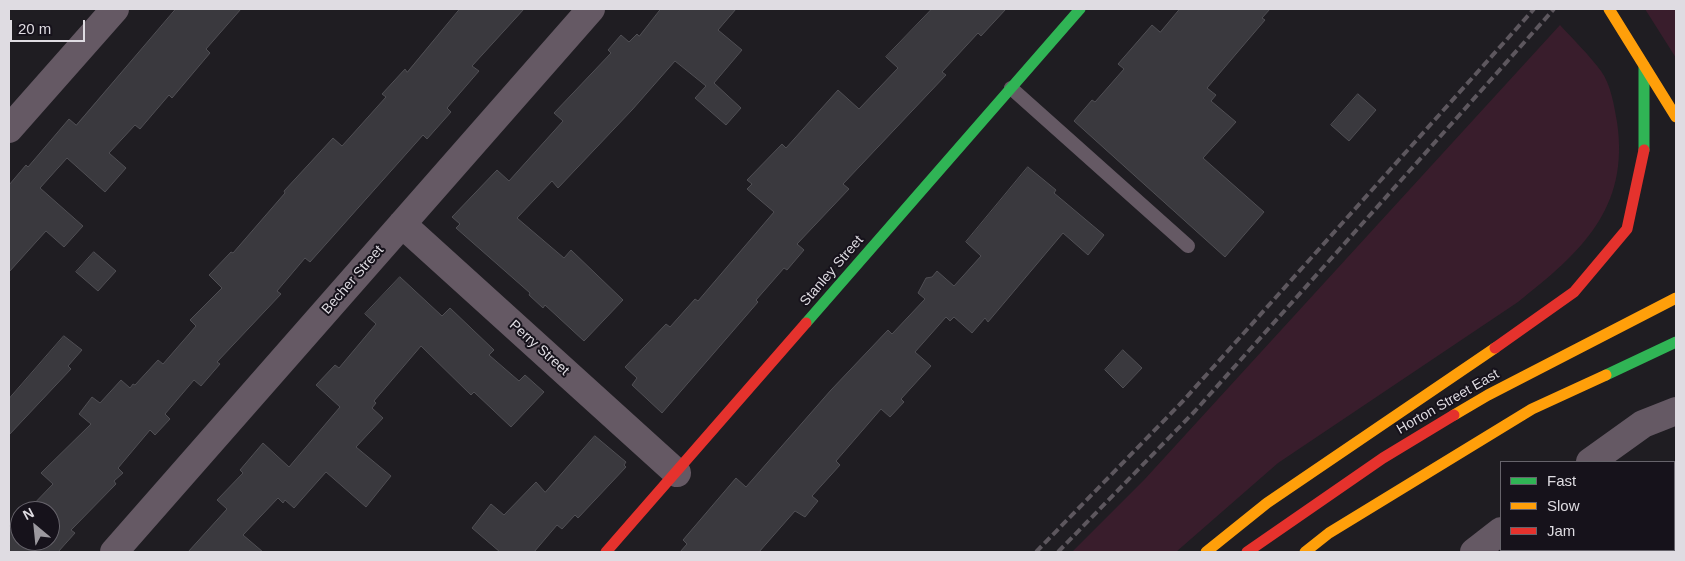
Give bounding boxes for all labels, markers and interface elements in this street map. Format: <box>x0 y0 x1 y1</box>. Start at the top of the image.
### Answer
scale bar <box>12 10 88 42</box>
text: 20 m <box>18 20 51 37</box>
street label: Stanley Street <box>797 232 867 310</box>
street label: Becher Street <box>319 242 387 318</box>
street label: Perry Street <box>506 317 572 379</box>
street label: Horton Street East <box>1394 366 1502 438</box>
legend <box>1500 461 1675 551</box>
text: Fast <box>1547 472 1576 489</box>
text: Slow <box>1547 497 1580 514</box>
north arrow <box>10 501 60 551</box>
text: N <box>20 504 37 523</box>
text: Jam <box>1547 522 1575 539</box>

